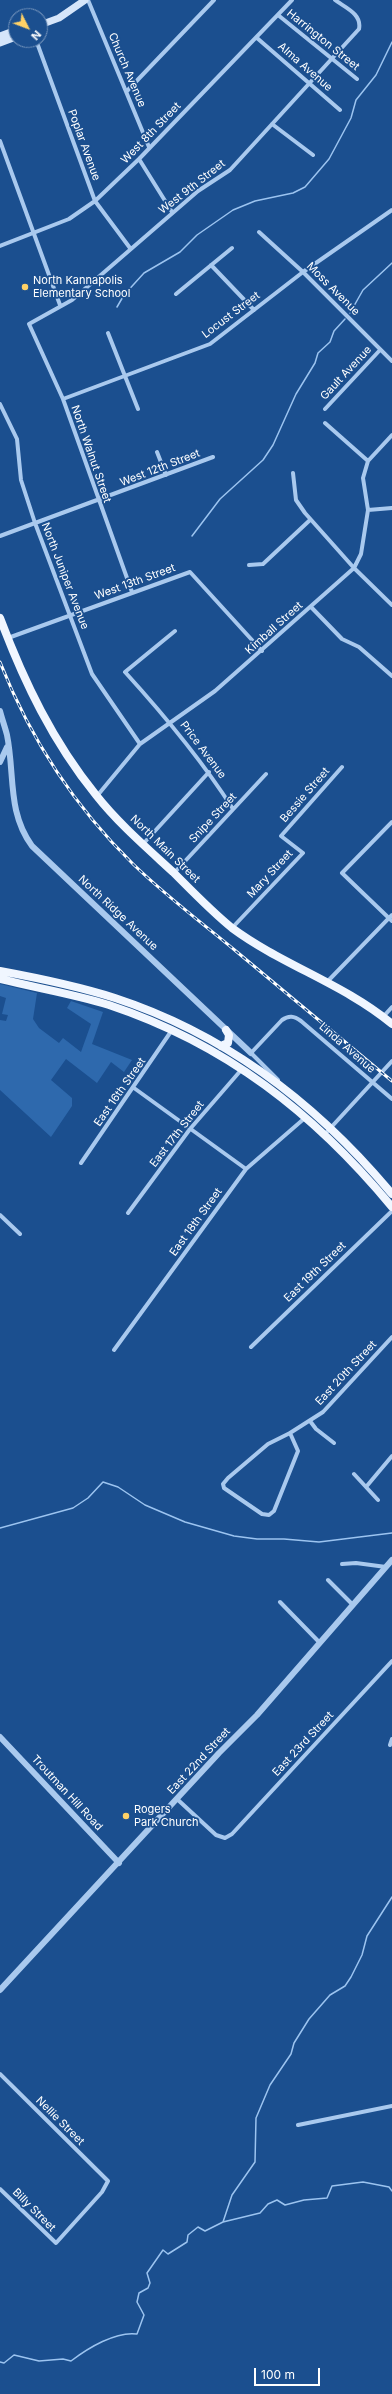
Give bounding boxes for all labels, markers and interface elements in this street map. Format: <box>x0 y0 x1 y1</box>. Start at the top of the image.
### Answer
street label: Harrington Street <box>284 7 362 73</box>
north arrow <box>8 8 48 48</box>
text: N <box>28 28 44 43</box>
street label: Church Avenue <box>105 31 149 109</box>
street label: Alma Avenue <box>275 40 335 94</box>
street label: West 8th Street <box>118 100 184 166</box>
street label: Poplar Avenue <box>65 107 103 183</box>
street label: West 9th Street <box>156 157 228 217</box>
street label: Moss Avenue <box>304 260 362 318</box>
place label: North Kannapolis Elementary School <box>33 274 130 300</box>
marker: North Kannapolis Elementary School <box>20 282 30 292</box>
street label: Locust Street <box>199 289 263 341</box>
street label: Gault Avenue <box>318 343 374 403</box>
street label: North Walnut Street <box>68 404 114 504</box>
street label: West 12th Street <box>118 447 202 489</box>
street label: North Juniper Avenue <box>39 521 91 631</box>
street label: West 13th Street <box>93 561 177 603</box>
street label: Kimball Street <box>243 599 305 657</box>
street label: Price Avenue <box>177 719 229 781</box>
street label: Bessie Street <box>278 765 332 825</box>
street label: Snipe Street <box>187 790 239 846</box>
street label: North Main Street <box>127 812 203 886</box>
street label: Mary Street <box>244 847 296 901</box>
street label: North Ridge Avenue <box>76 873 160 953</box>
street label: Linda Avenue <box>316 1020 378 1076</box>
street label: East 16th Street <box>91 1055 149 1129</box>
street label: East 17th Street <box>147 1098 207 1170</box>
street label: East 18th Street <box>167 1185 225 1259</box>
street label: East 19th Street <box>281 1239 349 1305</box>
street label: East 20th Street <box>313 1338 379 1408</box>
street label: East 23rd Street <box>270 1709 336 1779</box>
street label: East 22nd Street <box>165 1725 233 1797</box>
street label: Troutman Hill Road <box>29 1753 105 1833</box>
place label: Rogers Park Church <box>134 1803 198 1829</box>
marker: Rogers Park Church <box>121 1811 131 1821</box>
street label: Nellie Street <box>33 2094 87 2148</box>
street label: Billy Street <box>10 2186 58 2234</box>
scale bar <box>256 2360 322 2386</box>
text: 100 m <box>261 2367 295 2382</box>

